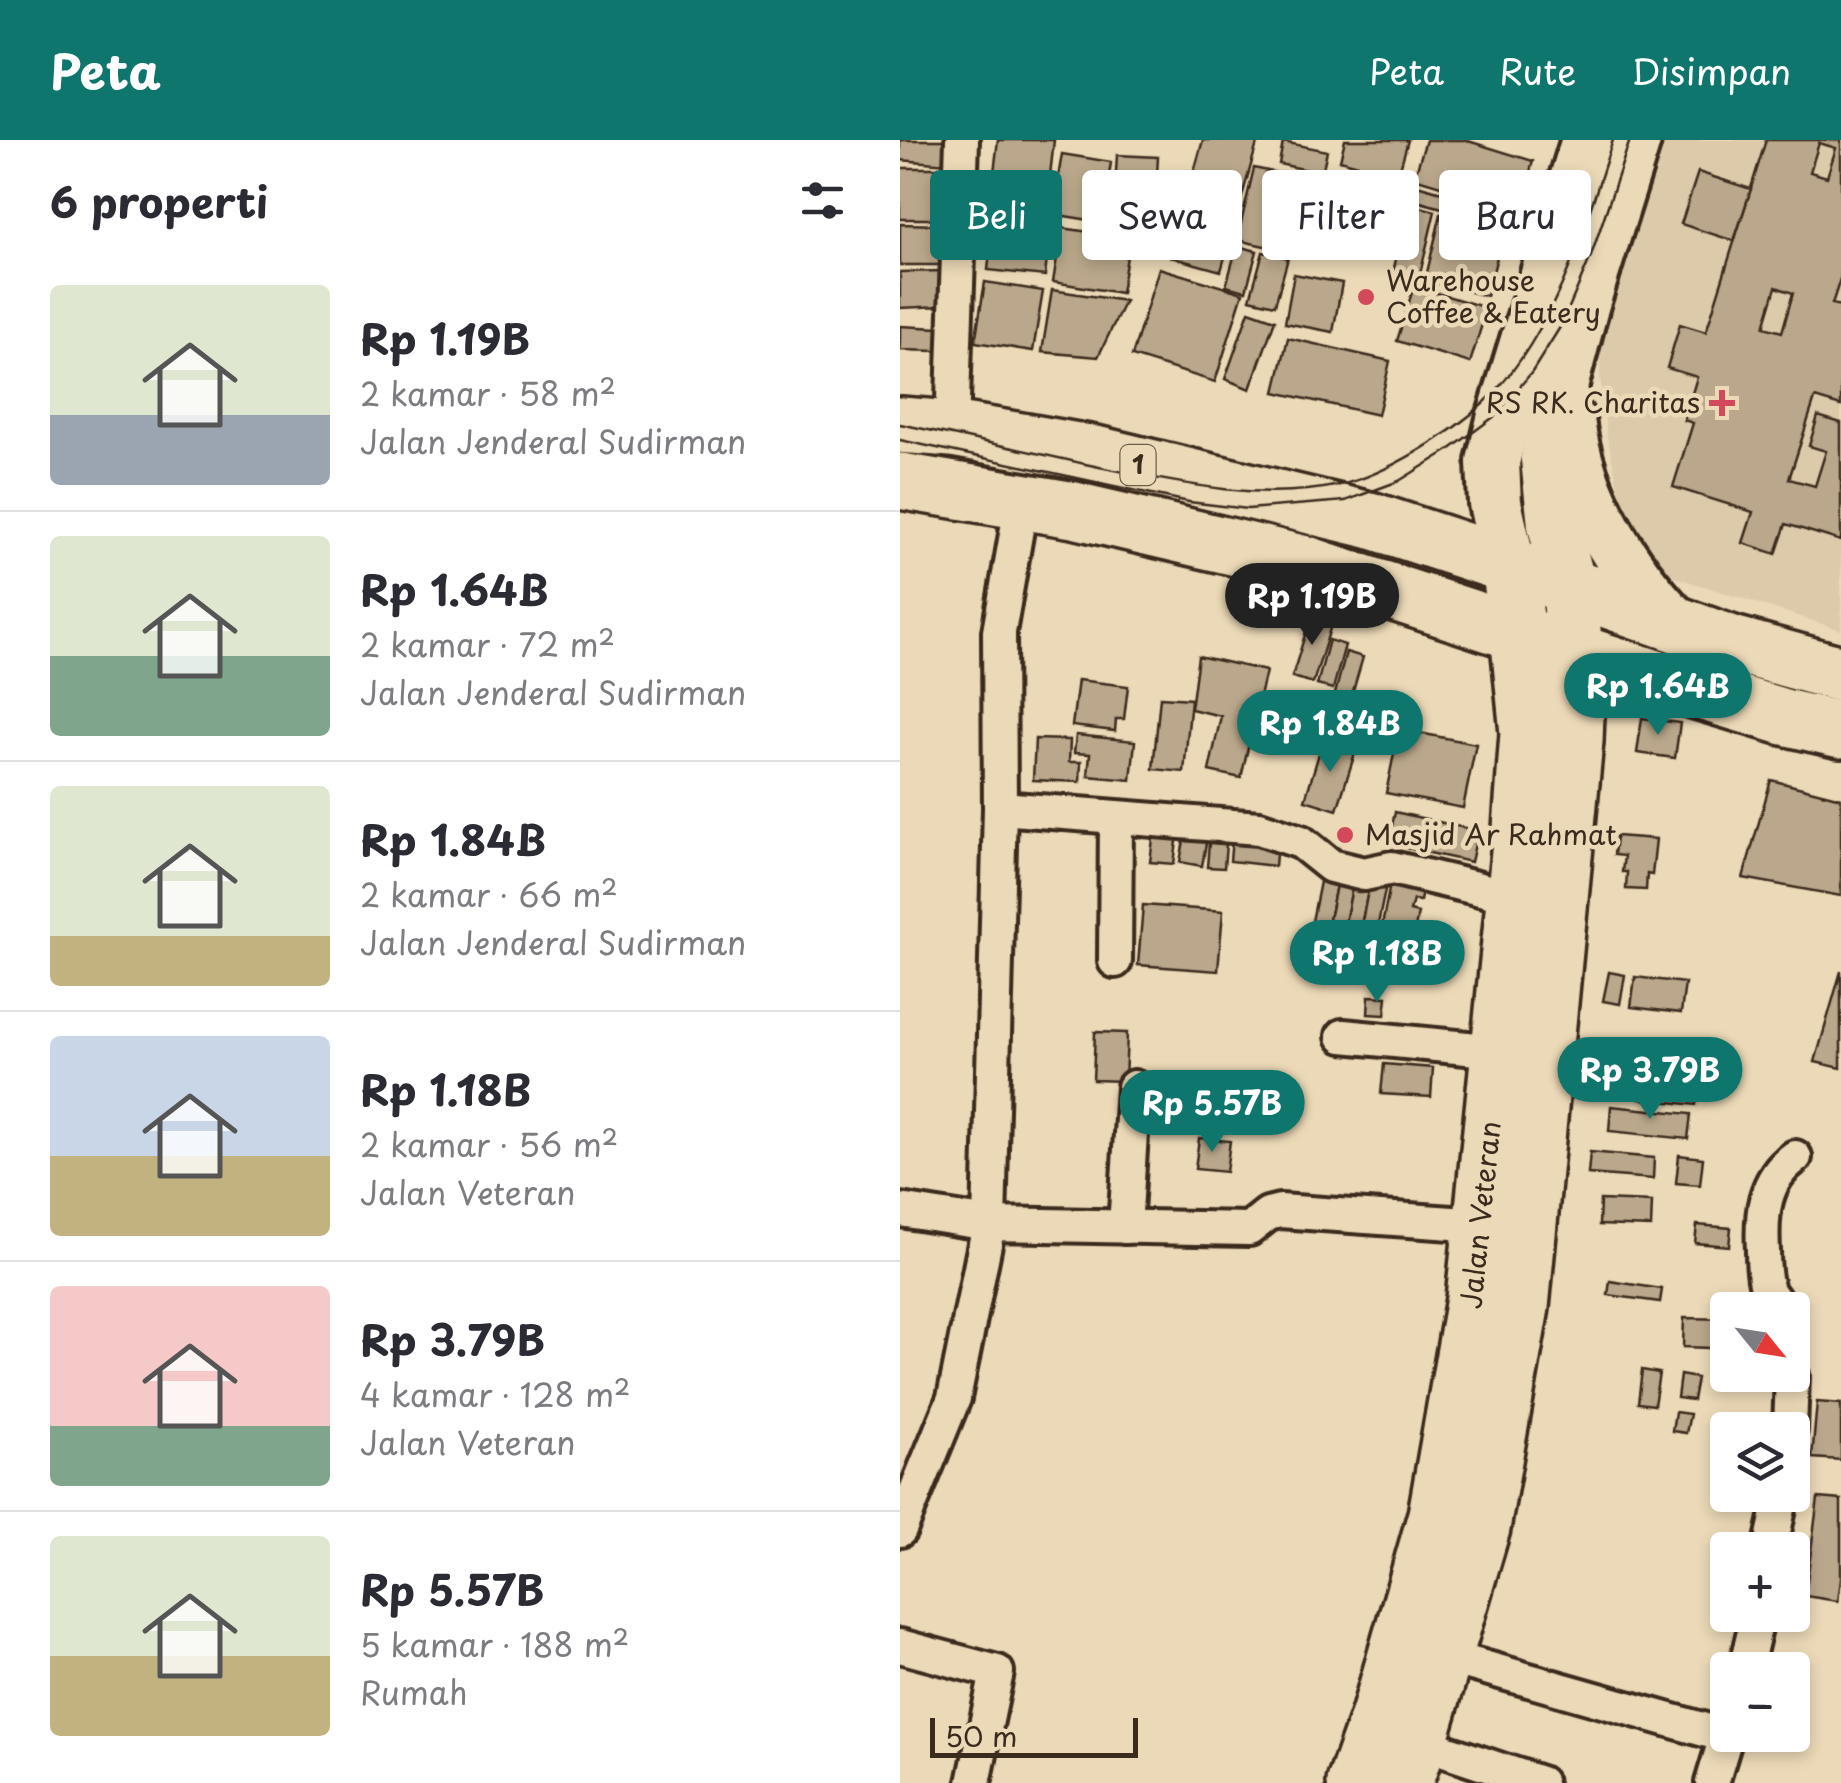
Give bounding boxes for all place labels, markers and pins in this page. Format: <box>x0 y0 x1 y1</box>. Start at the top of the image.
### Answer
place label: Warehouse Coffee & Eatery <box>1386 258 1601 333</box>
marker: Warehouse Coffee & Eatery <box>1355 286 1377 308</box>
place label: RS RK. Charitas <box>1486 380 1700 423</box>
marker: RS RK. Charitas <box>1709 390 1735 416</box>
pin: Rp 1.19B <box>1209 563 1415 648</box>
pin: Rp 1.64B <box>1555 653 1761 738</box>
pin: Rp 1.84B <box>1227 690 1433 775</box>
place label: Masjid Ar Rahmat <box>1365 812 1617 855</box>
marker: Masjid Ar Rahmat <box>1334 824 1356 846</box>
pin: Rp 1.18B <box>1274 920 1480 1005</box>
pin: Rp 3.79B <box>1547 1037 1753 1122</box>
pin: Rp 5.57B <box>1109 1070 1315 1155</box>

